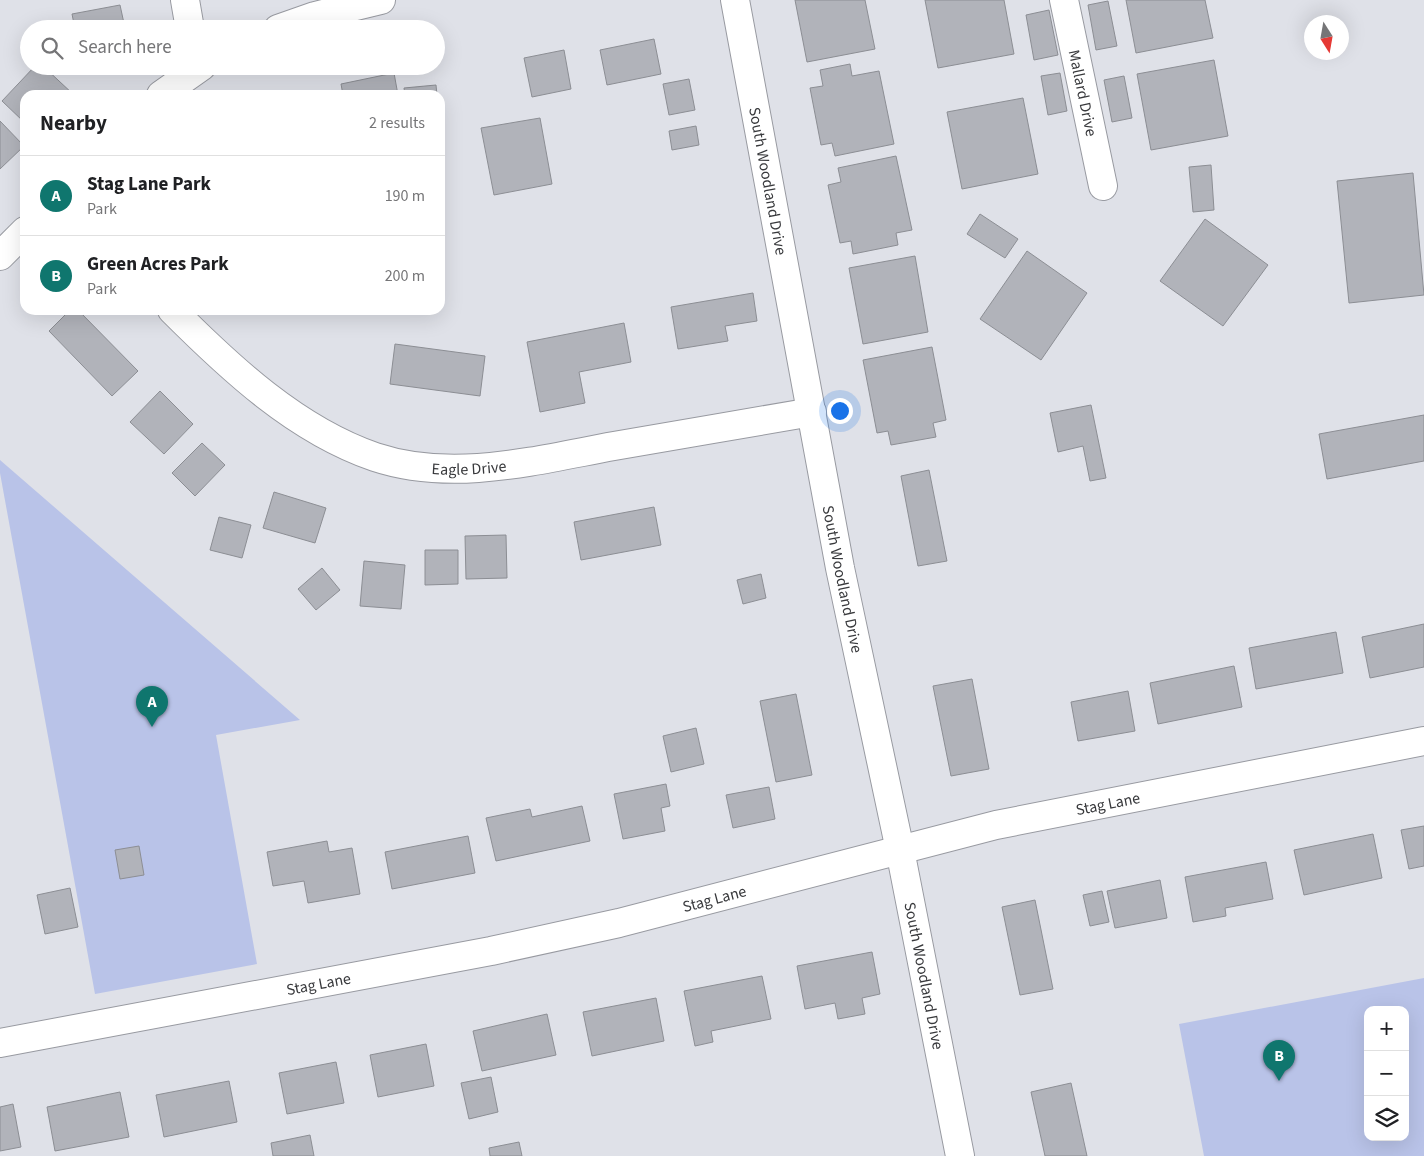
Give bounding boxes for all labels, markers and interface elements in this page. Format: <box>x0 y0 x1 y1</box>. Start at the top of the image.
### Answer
north arrow <box>1304 15 1349 60</box>
search box <box>20 20 445 75</box>
icon: search <box>38 34 66 62</box>
text: Search here <box>78 34 172 61</box>
street label: Mallard Drive <box>1063 48 1102 139</box>
street label: South Woodland Drive <box>743 105 792 257</box>
text: Nearby <box>40 108 107 138</box>
text: 2 results <box>369 112 425 134</box>
text: Stag Lane Park <box>87 171 211 198</box>
text: A <box>51 185 61 207</box>
text: 190 m <box>385 185 425 207</box>
text: Park <box>87 198 117 220</box>
text: Green Acres Park <box>87 251 229 278</box>
text: B <box>51 265 61 287</box>
text: 200 m <box>385 265 425 287</box>
text: Park <box>87 278 117 300</box>
your location <box>827 398 853 424</box>
street label: Eagle Drive <box>431 455 508 481</box>
street label: South Woodland Drive <box>817 504 868 655</box>
pin: A <box>136 686 168 727</box>
street label: Stag Lane <box>1074 787 1142 821</box>
street label: Stag Lane <box>680 880 749 918</box>
street label: South Woodland Drive <box>898 900 949 1052</box>
street label: Stag Lane <box>285 967 353 1001</box>
map controls <box>1364 1006 1409 1141</box>
button: + <box>1364 1006 1409 1051</box>
pin: B <box>1263 1040 1295 1081</box>
button: − <box>1364 1051 1409 1096</box>
button: layers <box>1364 1096 1409 1141</box>

